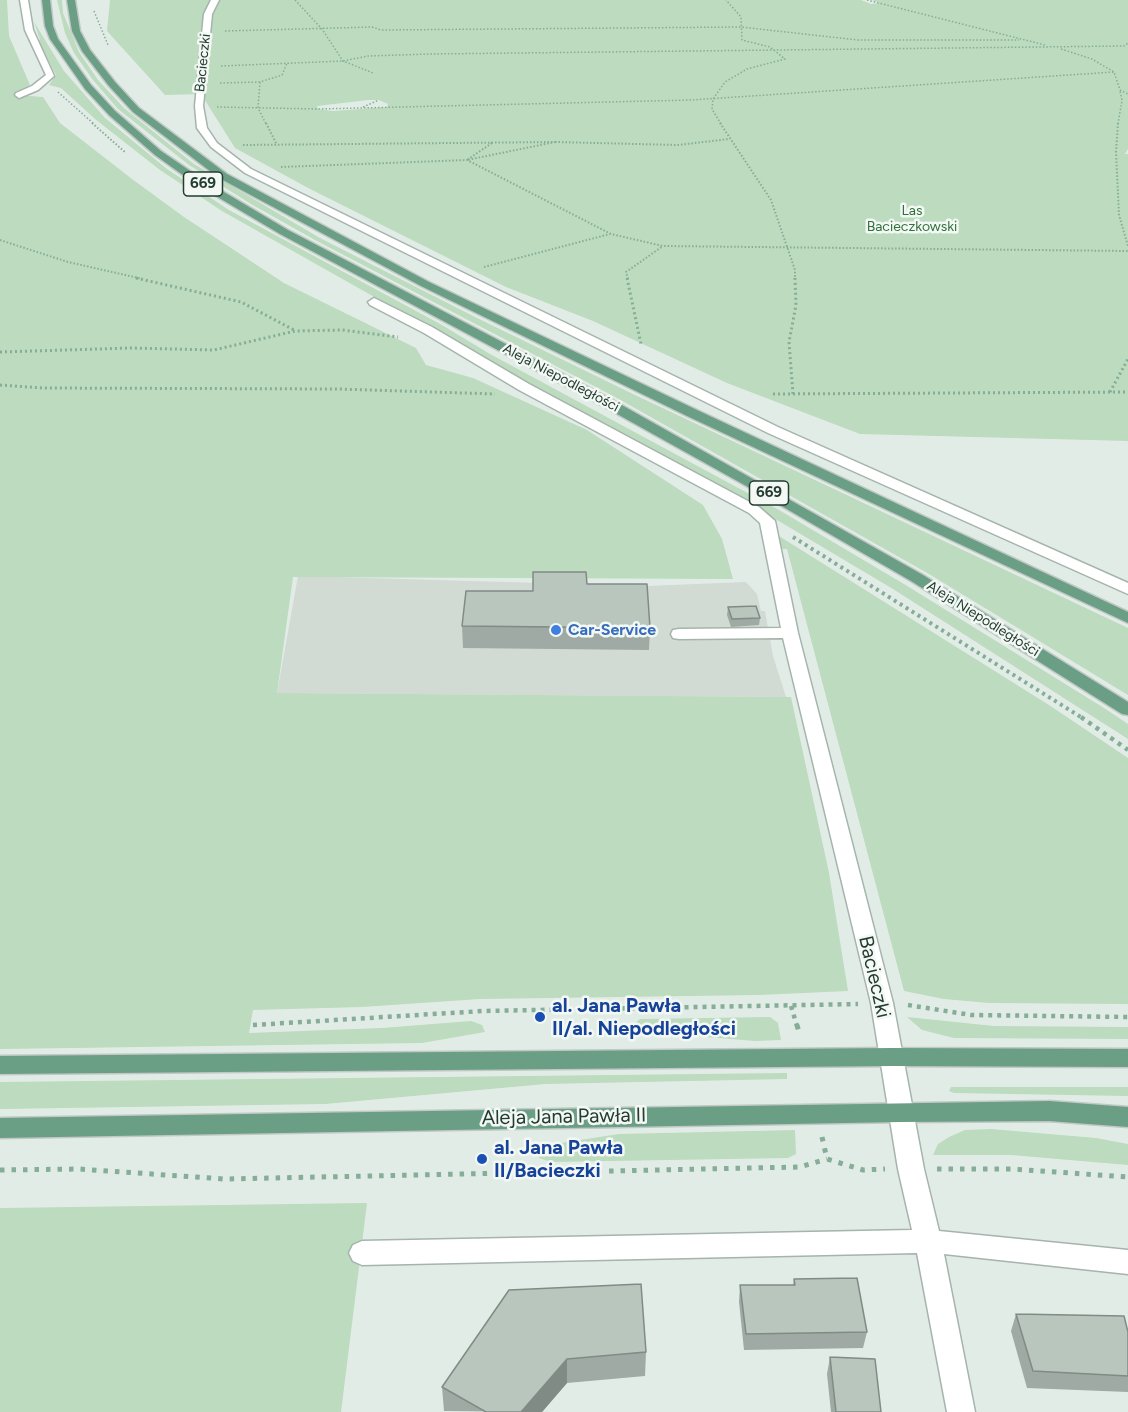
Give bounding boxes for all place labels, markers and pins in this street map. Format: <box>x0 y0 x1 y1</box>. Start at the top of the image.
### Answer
place label: Car-Service <box>568 620 656 640</box>
marker: Car-Service <box>549 623 563 637</box>
place label: al. Jana Pawła II/al. Niepodległości <box>552 994 736 1041</box>
marker: al. Jana Pawła II/al. Niepodległości <box>533 1010 547 1024</box>
place label: al. Jana Pawła II/Bacieczki <box>494 1136 623 1183</box>
marker: al. Jana Pawła II/Bacieczki <box>475 1152 489 1166</box>

